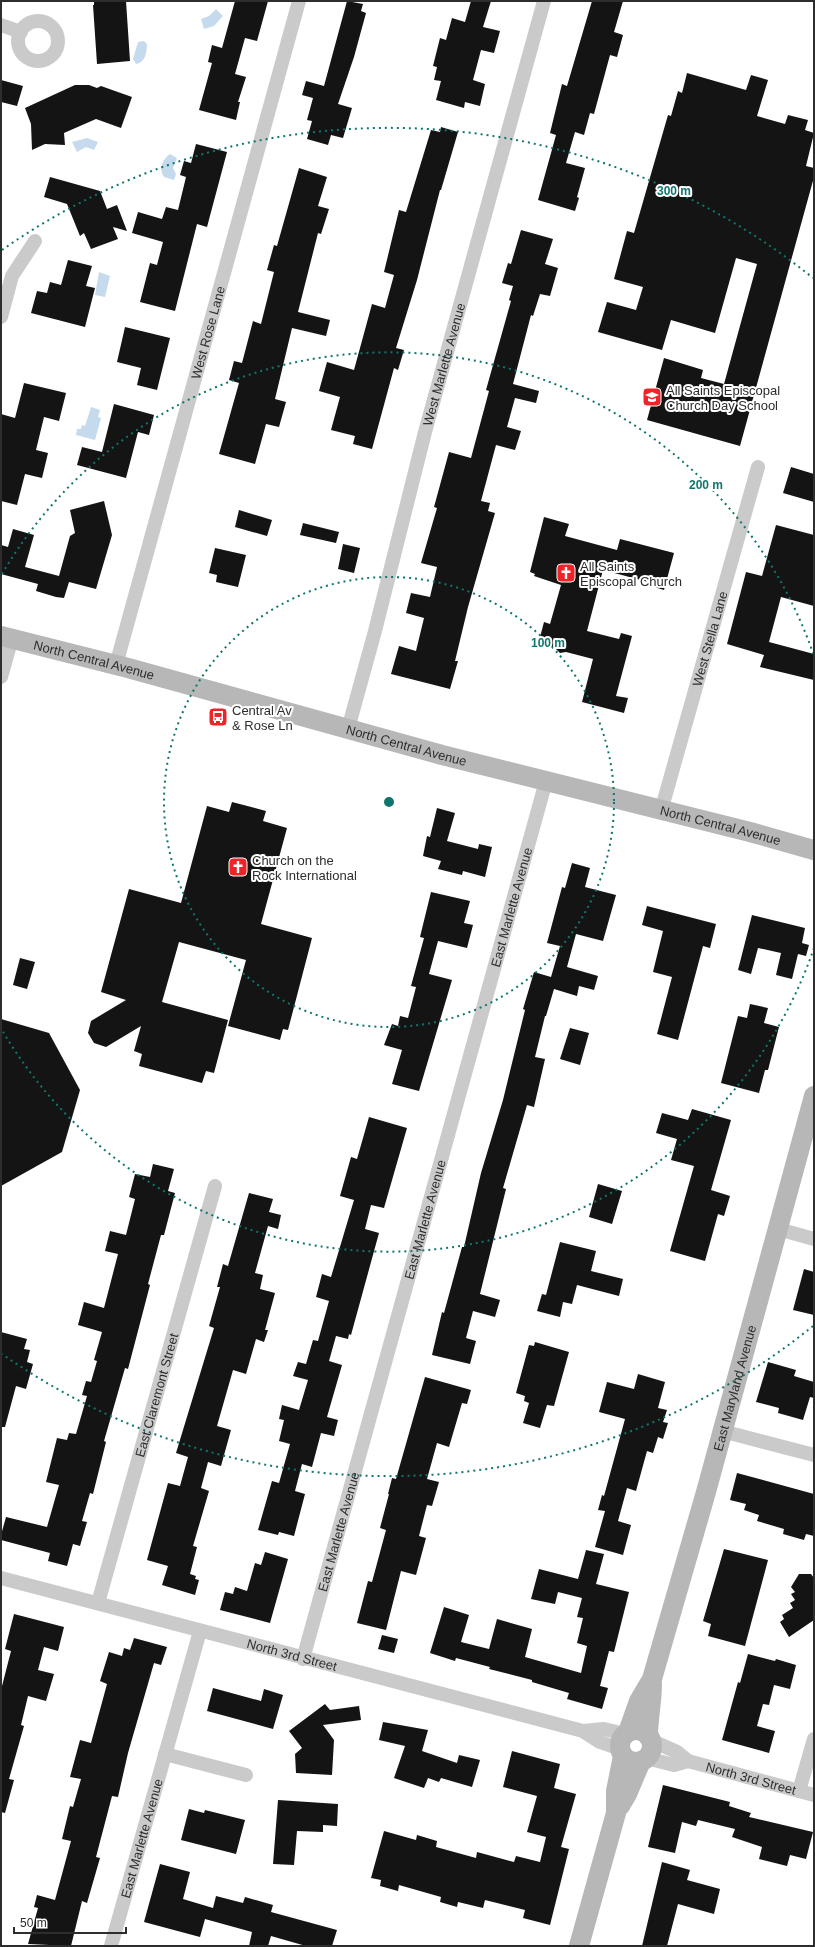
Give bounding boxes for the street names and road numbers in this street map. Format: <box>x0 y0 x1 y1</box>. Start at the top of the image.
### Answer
street label: West Rose Lane <box>188 284 228 381</box>
street label: West Marlette Avenue <box>420 301 468 428</box>
street label: West Stella Lane <box>690 590 731 688</box>
street label: North Central Avenue <box>32 637 156 683</box>
street label: North Central Avenue <box>345 722 468 769</box>
street label: North Central Avenue <box>658 803 783 848</box>
street label: East Marlette Avenue <box>488 846 535 969</box>
street label: East Marlette Avenue <box>401 1158 449 1281</box>
street label: East Maryland Avenue <box>711 1323 759 1453</box>
street label: East Claremont Street <box>132 1331 181 1459</box>
street label: East Marlette Avenue <box>315 1470 362 1593</box>
street label: North 3rd Street <box>245 1636 339 1674</box>
street label: North 3rd Street <box>704 1759 798 1798</box>
street label: East Marlette Avenue <box>118 1777 166 1900</box>

